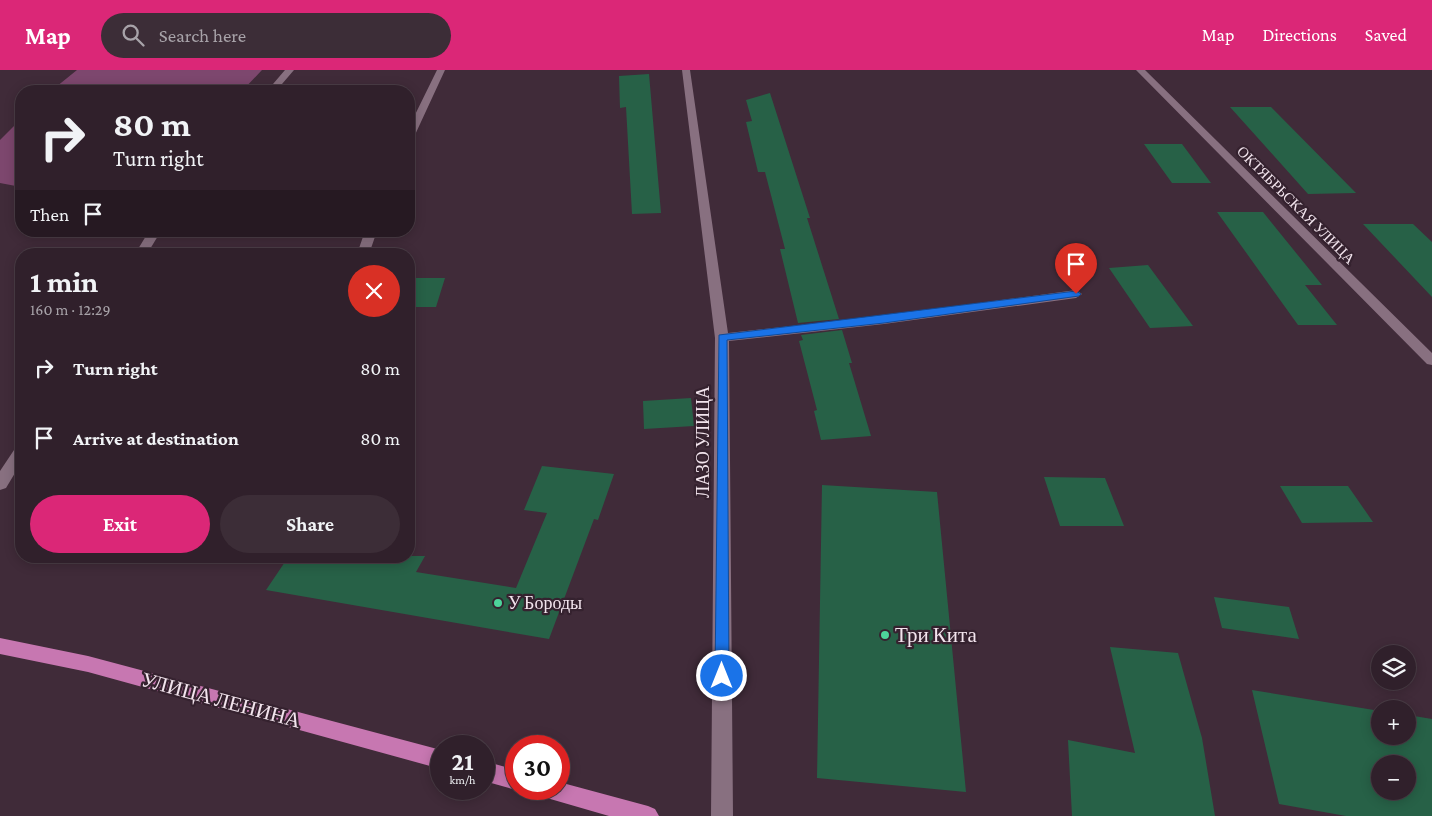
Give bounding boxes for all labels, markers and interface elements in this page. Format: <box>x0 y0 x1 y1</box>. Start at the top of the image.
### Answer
search box <box>101 13 451 58</box>
icon: search <box>119 21 147 49</box>
text: Map <box>25 22 71 49</box>
text: Search here <box>159 25 246 46</box>
text: Map <box>1202 25 1234 45</box>
text: Directions <box>1262 25 1337 45</box>
text: Saved <box>1365 25 1407 45</box>
icon: right <box>30 105 95 170</box>
text: 80 m <box>113 105 191 144</box>
street label: ОКТЯБРЬСКАЯ УЛИЦА <box>1234 143 1358 267</box>
text: Turn right <box>113 146 204 171</box>
icon: arrive <box>79 200 107 228</box>
text: Then <box>30 204 69 225</box>
pin <box>1055 243 1097 294</box>
icon: arrive <box>1062 250 1090 278</box>
text: 1 min <box>30 265 98 298</box>
button: close <box>348 265 400 317</box>
text: 160 m · 12:29 <box>30 301 111 318</box>
icon: right <box>30 354 58 382</box>
text: Turn right <box>73 358 158 379</box>
text: 80 m <box>360 358 400 379</box>
street label: ЛАЗО УЛИЦА <box>693 386 713 498</box>
icon: arrive <box>30 424 58 452</box>
text: Arrive at destination <box>73 428 239 449</box>
text: 80 m <box>360 428 400 449</box>
button: Exit <box>30 495 210 553</box>
button: Share <box>220 495 400 553</box>
place label: У Бороды <box>508 593 582 613</box>
marker: У Бороды <box>492 597 504 609</box>
place label: Три Кита <box>895 623 977 647</box>
marker: Три Кита <box>879 629 891 641</box>
map controls <box>1371 645 1416 800</box>
button: layers <box>1371 645 1416 690</box>
position arrow <box>695 649 747 701</box>
street label: УЛИЦА ЛЕНИНА <box>139 667 304 733</box>
button: + <box>1371 700 1416 745</box>
speed limit sign: 30 <box>505 735 570 800</box>
text: 21 <box>451 748 474 775</box>
button: − <box>1371 755 1416 800</box>
text: km/h <box>450 773 475 787</box>

